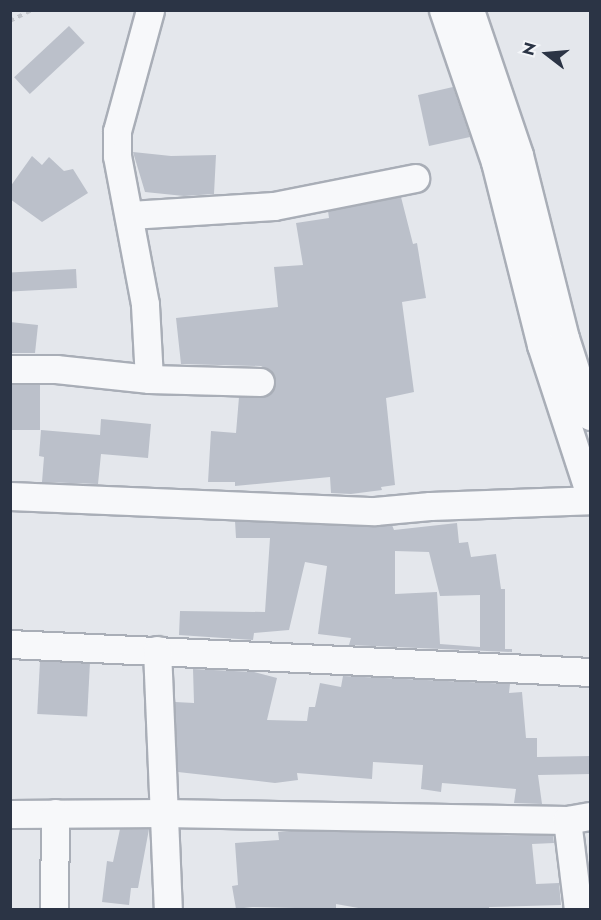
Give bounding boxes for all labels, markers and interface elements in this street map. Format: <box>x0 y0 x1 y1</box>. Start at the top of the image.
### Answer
north arrow <box>517 24 577 84</box>
text: N <box>516 40 542 58</box>

